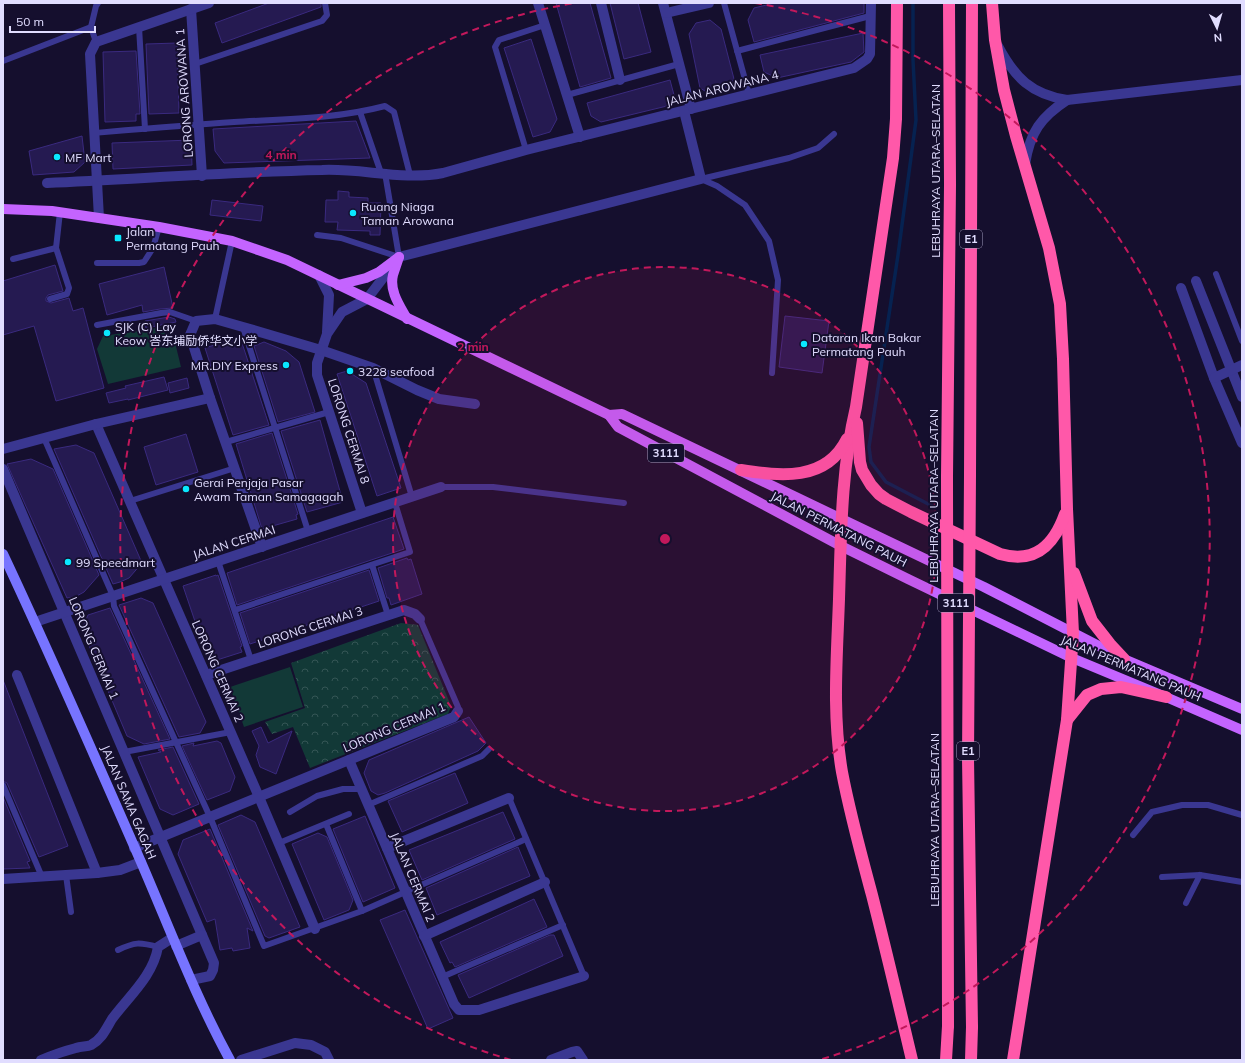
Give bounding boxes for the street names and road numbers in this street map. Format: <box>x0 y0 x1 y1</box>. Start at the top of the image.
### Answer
street label: LORONG AROWANA 1 <box>172 28 196 158</box>
street label: JALAN AROWANA 4 <box>664 67 780 109</box>
street label: LEBUHRAYA UTARA–SELATAN <box>928 84 943 258</box>
road number: E1 <box>960 230 982 248</box>
street label: LORONG CERMAI 8 <box>325 376 373 486</box>
street label: LEBUHRAYA UTARA–SELATAN <box>926 409 941 583</box>
road number: 3111 <box>648 444 684 462</box>
street label: JALAN PERMATANG PAUH <box>768 488 910 570</box>
street label: JALAN CERMAI <box>191 522 277 562</box>
street label: LORONG CERMAI 1 <box>66 594 122 702</box>
road number: 3111 <box>938 594 974 612</box>
street label: LORONG CERMAI 3 <box>255 603 365 651</box>
street label: LORONG CERMAI 2 <box>189 618 247 724</box>
street label: JALAN PERMATANG PAUH <box>1059 632 1203 704</box>
street label: LORONG CERMAI 1 <box>340 699 448 755</box>
street label: LEBUHRAYA UTARA–SELATAN <box>927 733 942 907</box>
road number: E1 <box>957 742 979 760</box>
street label: JALAN SAMA GAGAH <box>98 743 160 861</box>
street label: JALAN CERMAI 2 <box>387 830 439 924</box>

